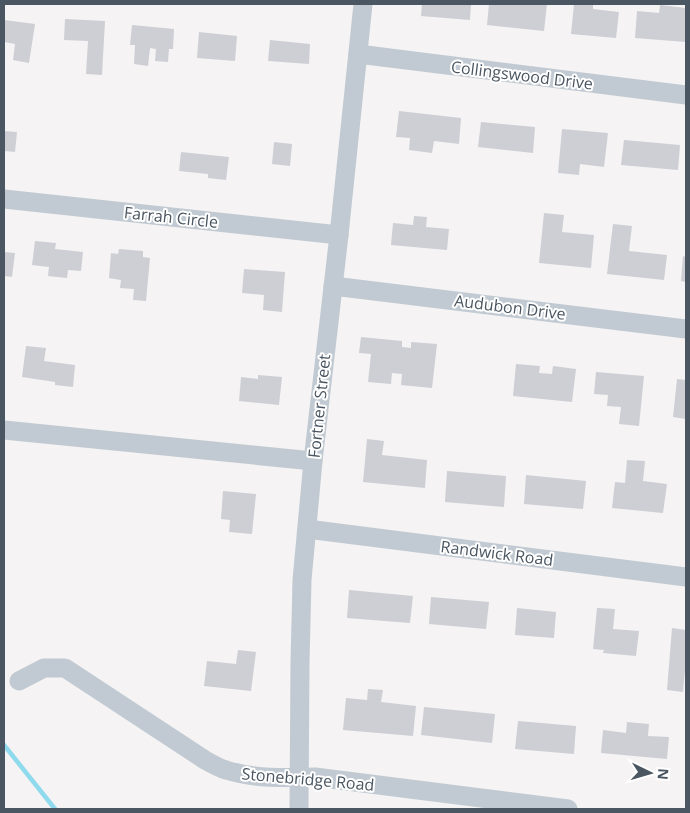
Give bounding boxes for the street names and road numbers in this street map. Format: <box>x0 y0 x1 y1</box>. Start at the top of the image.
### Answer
street label: Collingswood Drive <box>450 55 594 95</box>
street label: Farrah Circle <box>123 201 219 233</box>
street label: Audubon Drive <box>453 289 567 325</box>
street label: Fortner Street <box>303 353 335 459</box>
street label: Randwick Road <box>439 535 555 571</box>
street label: Stonebridge Road <box>241 762 375 796</box>

